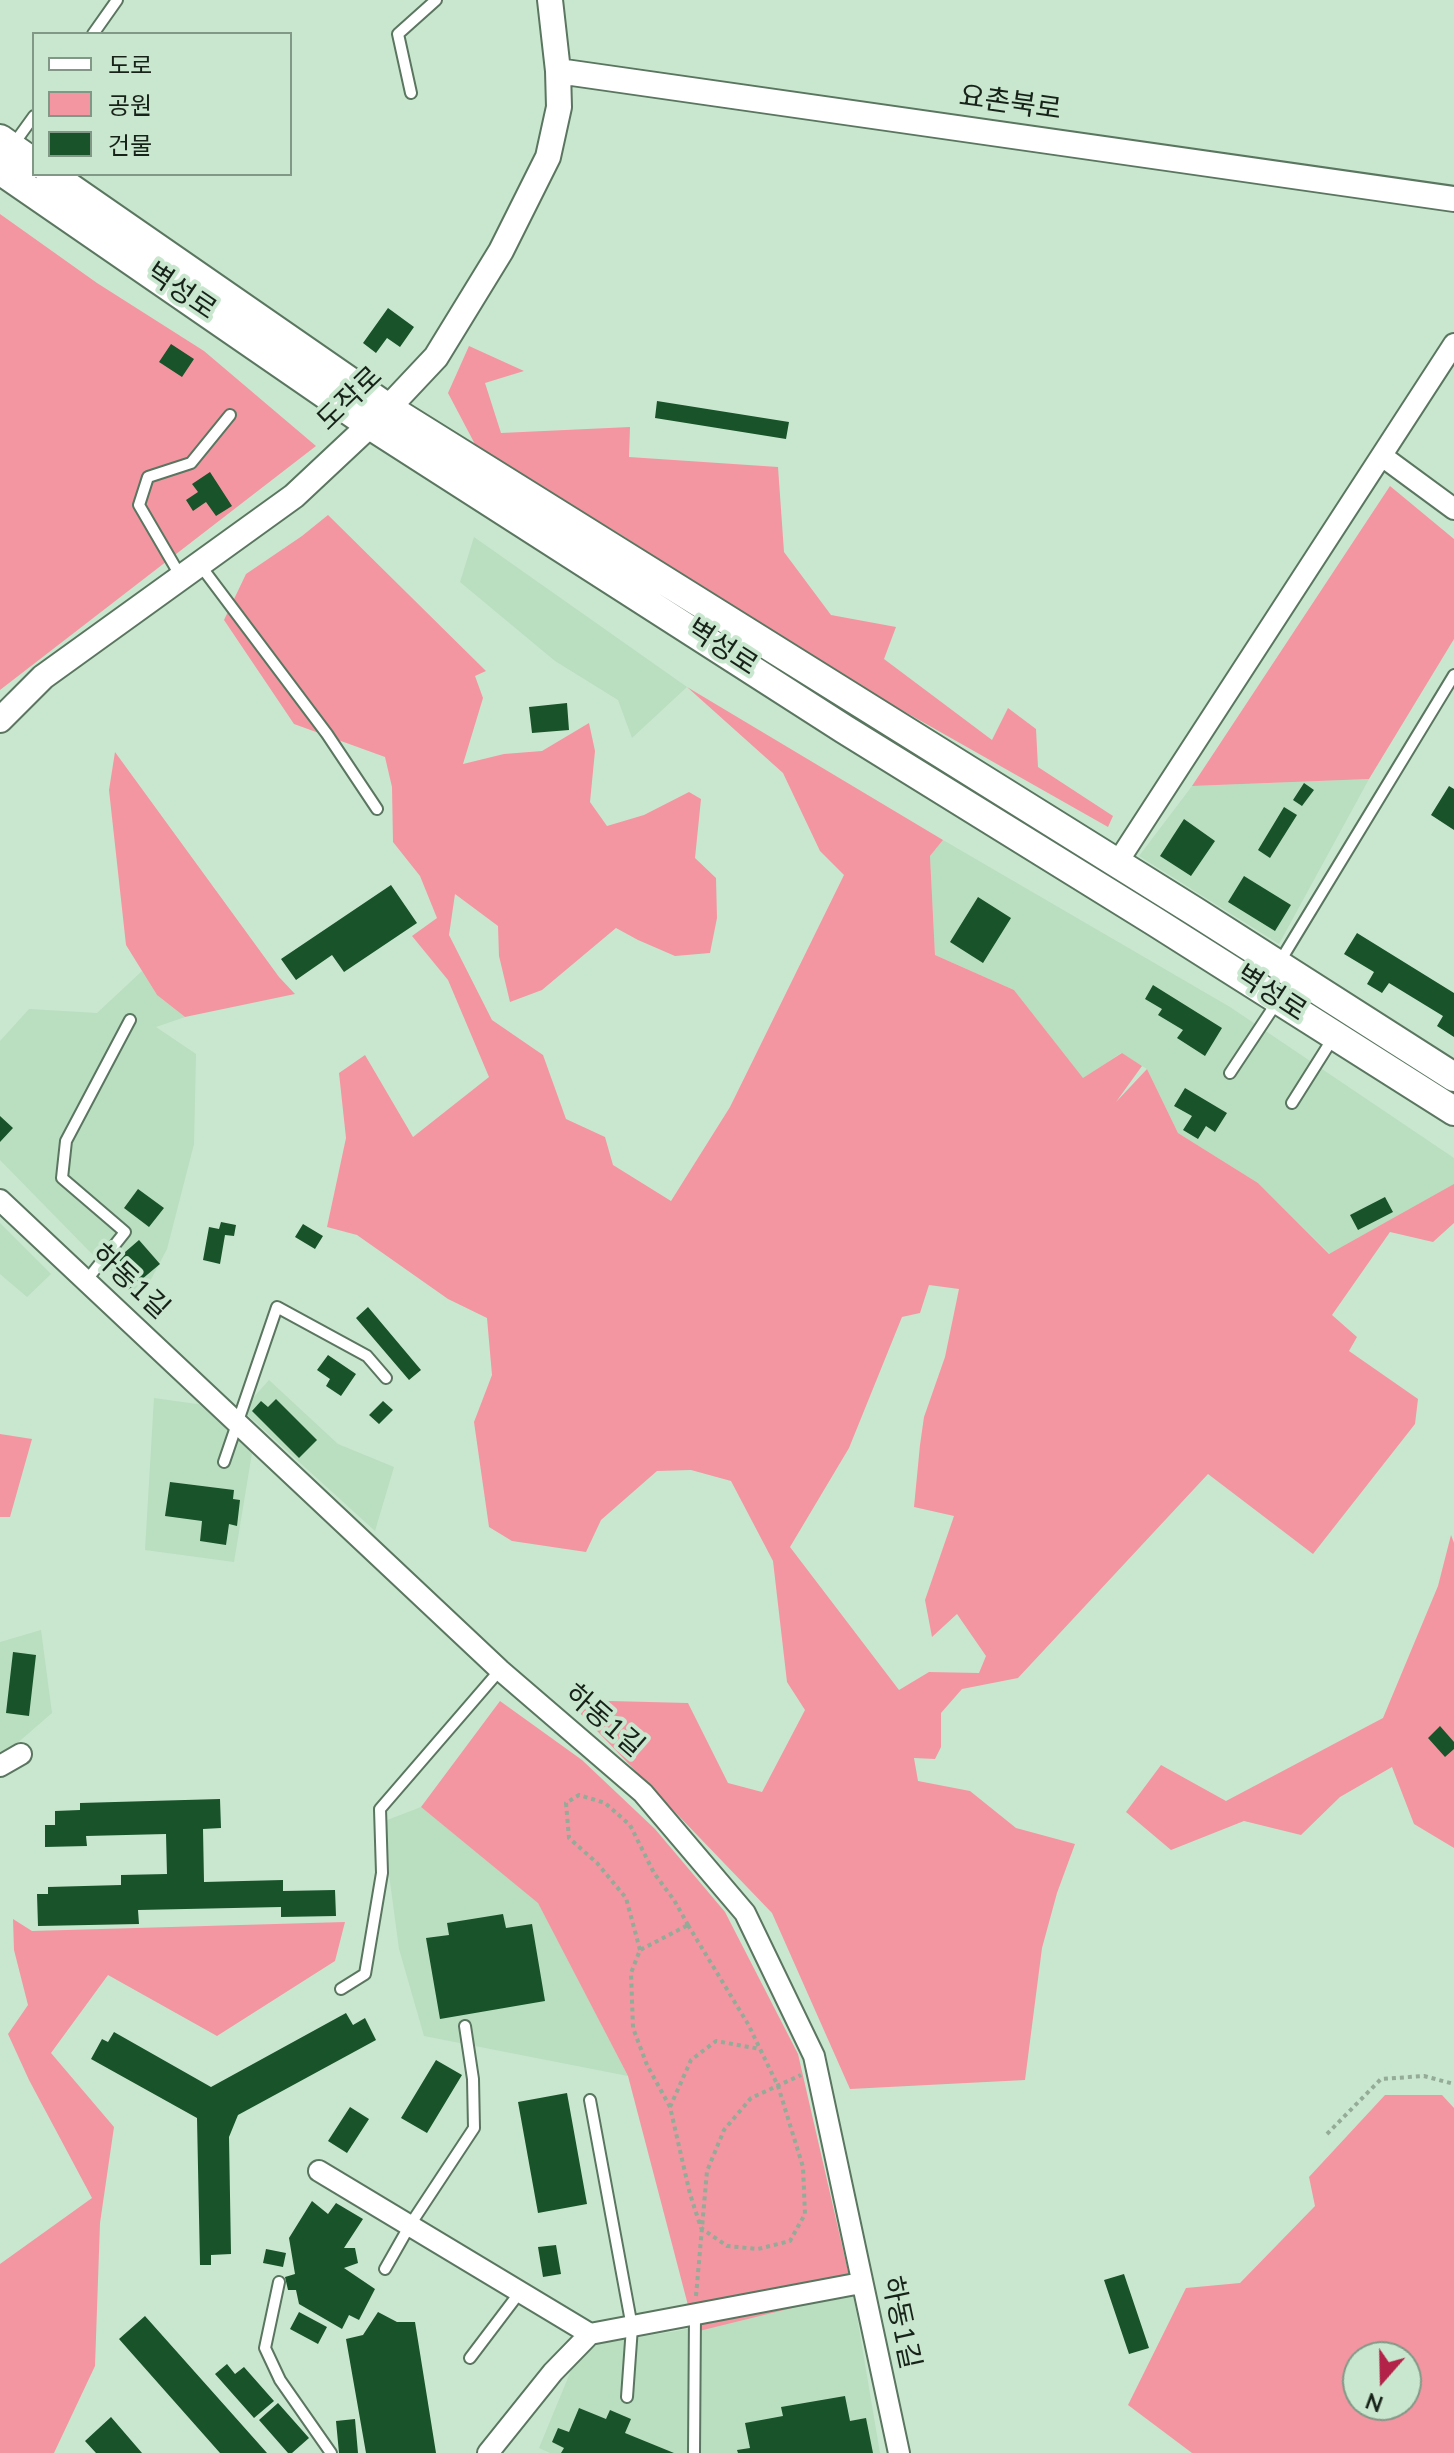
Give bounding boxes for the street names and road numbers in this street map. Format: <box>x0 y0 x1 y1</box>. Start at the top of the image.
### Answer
street label: 요촌북로 <box>957 81 1063 129</box>
street label: 벽성로 <box>139 257 221 329</box>
street label: 도작로 <box>312 361 390 439</box>
street label: 벽성로 <box>679 614 763 684</box>
street label: 벽성로 <box>1228 960 1312 1030</box>
street label: 하동1길 <box>83 1239 175 1327</box>
street label: 하동1길 <box>556 1678 650 1766</box>
street label: 하동1길 <box>873 2273 925 2373</box>

